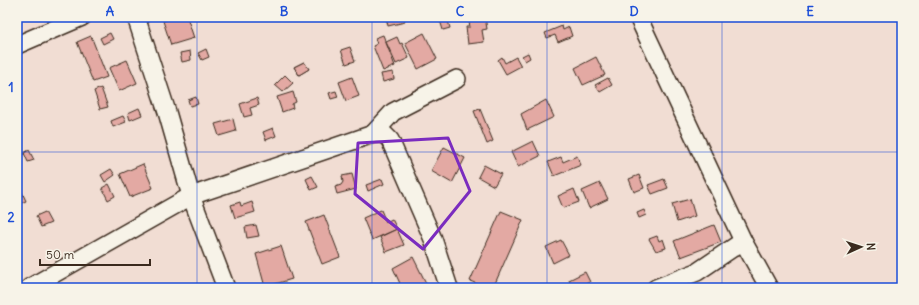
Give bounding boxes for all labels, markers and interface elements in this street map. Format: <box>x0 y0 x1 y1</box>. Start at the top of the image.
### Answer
text: A <box>106 3 115 20</box>
text: B <box>280 3 289 20</box>
text: C <box>456 3 465 20</box>
text: D <box>629 3 639 20</box>
text: E <box>806 3 814 20</box>
text: 1 <box>8 79 14 96</box>
text: 2 <box>7 209 15 226</box>
north arrow <box>841 227 881 267</box>
scale bar <box>40 241 150 267</box>
text: N <box>864 242 878 251</box>
text: 50 m <box>46 247 75 262</box>

